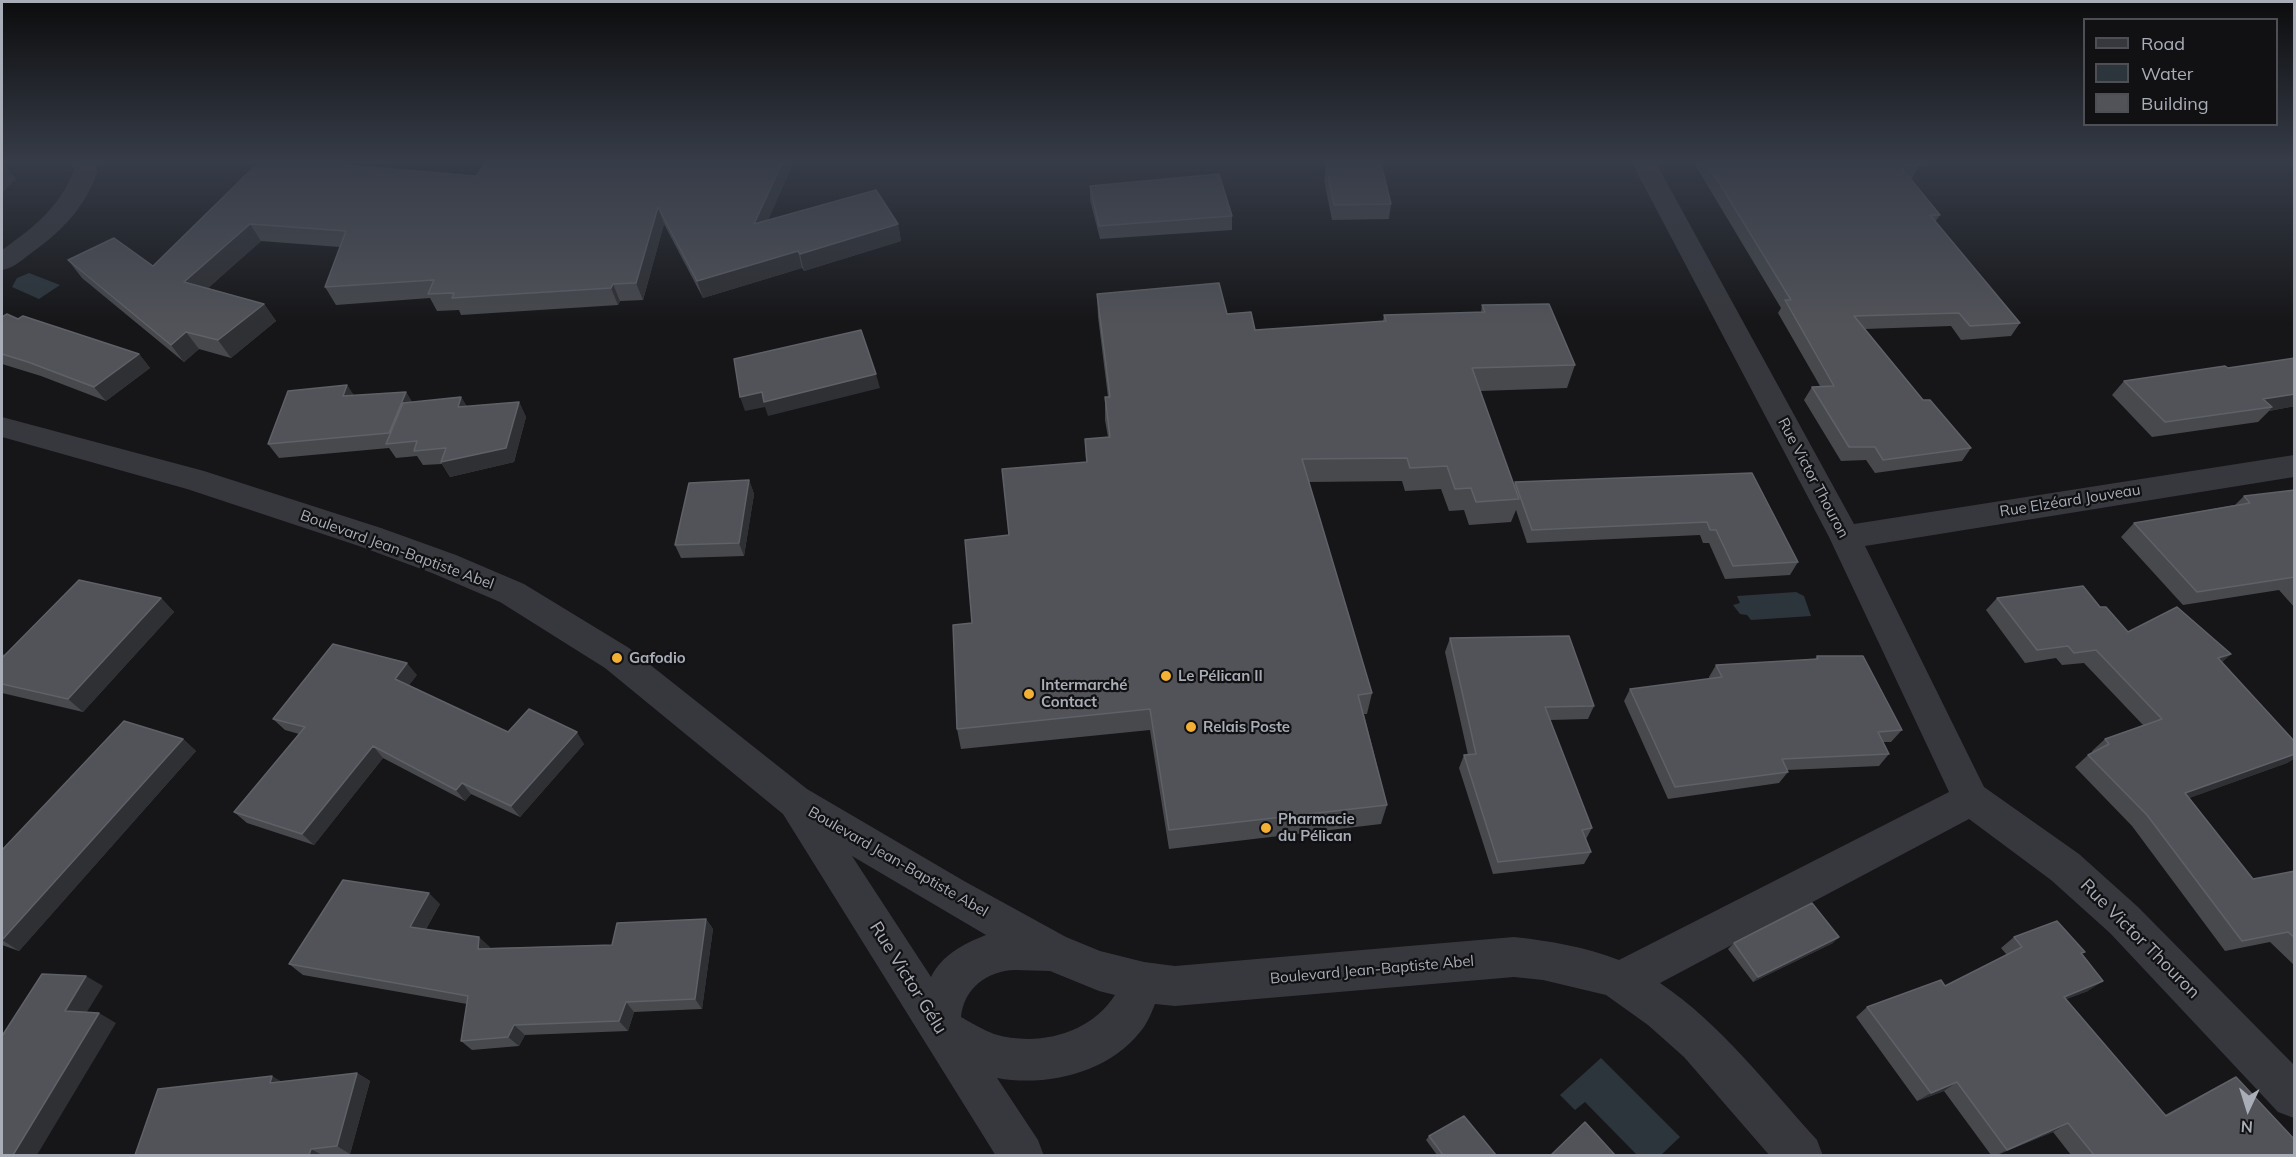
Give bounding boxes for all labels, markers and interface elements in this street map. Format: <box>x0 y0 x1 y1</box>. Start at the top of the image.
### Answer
legend <box>2083 18 2278 126</box>
text: Road <box>2141 32 2185 55</box>
text: Water <box>2141 62 2193 85</box>
text: Building <box>2141 92 2209 115</box>
street label: Rue Victor Thouron <box>1774 415 1852 541</box>
street label: Rue Elzéard Jouveau <box>1998 481 2142 521</box>
street label: Boulevard Jean-Baptiste Abel <box>298 507 496 593</box>
place label: Gafodio <box>629 649 686 667</box>
marker: Gafodio <box>610 651 624 665</box>
place label: Le Pélican II <box>1178 667 1263 685</box>
marker: Le Pélican II <box>1159 669 1173 683</box>
place label: Intermarché Contact <box>1041 676 1127 711</box>
marker: Intermarché Contact <box>1022 687 1036 701</box>
place label: Relais Poste <box>1203 718 1290 736</box>
marker: Relais Poste <box>1184 720 1198 734</box>
street label: Boulevard Jean-Baptiste Abel <box>805 803 991 921</box>
place label: Pharmacie du Pélican <box>1278 810 1355 845</box>
marker: Pharmacie du Pélican <box>1259 821 1273 835</box>
street label: Rue Victor Thouron <box>2076 875 2204 1003</box>
street label: Rue Victor Gélu <box>865 918 951 1038</box>
street label: Boulevard Jean-Baptiste Abel <box>1269 952 1475 988</box>
north arrow <box>2218 1079 2278 1139</box>
text: N <box>2240 1117 2253 1137</box>

